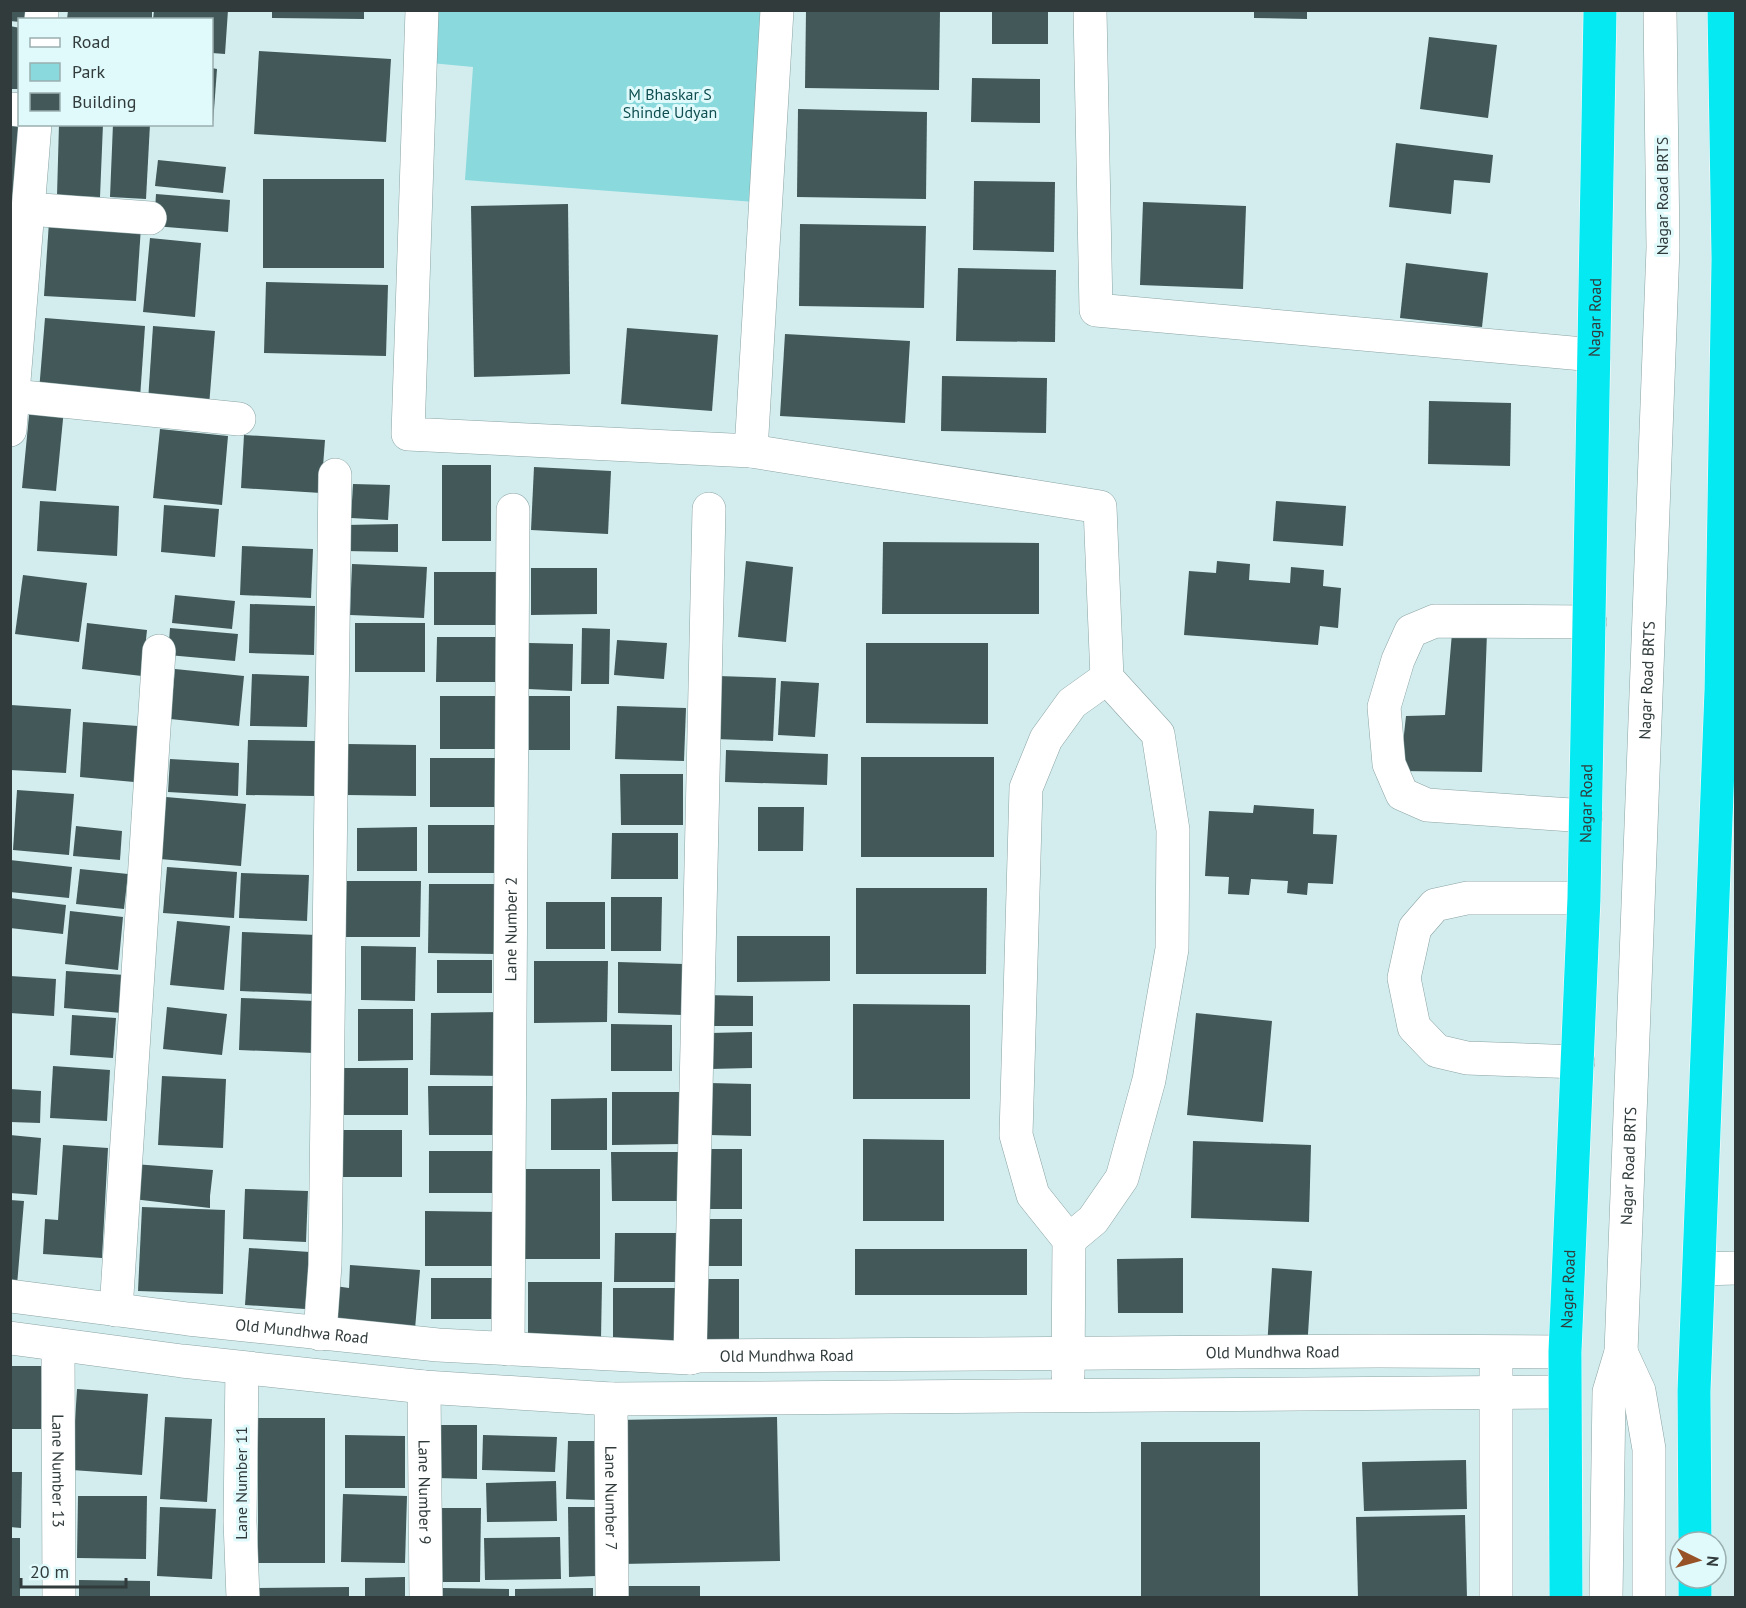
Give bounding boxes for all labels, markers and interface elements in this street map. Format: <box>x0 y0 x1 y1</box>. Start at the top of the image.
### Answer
legend <box>18 18 213 126</box>
text: Road <box>72 30 110 53</box>
text: Park <box>72 60 105 83</box>
park label: M Bhaskar S Shinde Udyan <box>623 84 717 122</box>
text: Building <box>72 90 136 113</box>
street label: Nagar Road BRTS <box>1652 137 1672 255</box>
street label: Nagar Road <box>1584 278 1605 357</box>
street label: Nagar Road BRTS <box>1634 621 1659 740</box>
street label: Nagar Road <box>1575 764 1596 843</box>
street label: Lane Number 2 <box>500 877 521 981</box>
street label: Nagar Road BRTS <box>1616 1106 1640 1225</box>
street label: Nagar Road <box>1556 1249 1579 1329</box>
street label: Old Mundhwa Road <box>234 1314 369 1348</box>
street label: Old Mundhwa Road <box>1206 1341 1340 1362</box>
street label: Old Mundhwa Road <box>720 1345 854 1366</box>
street label: Lane Number 13 <box>48 1414 69 1528</box>
street label: Lane Number 11 <box>231 1426 251 1540</box>
street label: Lane Number 9 <box>414 1440 435 1544</box>
street label: Lane Number 7 <box>601 1446 622 1550</box>
north arrow <box>1668 1530 1728 1590</box>
scale bar <box>21 1551 126 1589</box>
text: N <box>1703 1555 1723 1567</box>
text: 20 m <box>30 1560 69 1583</box>

